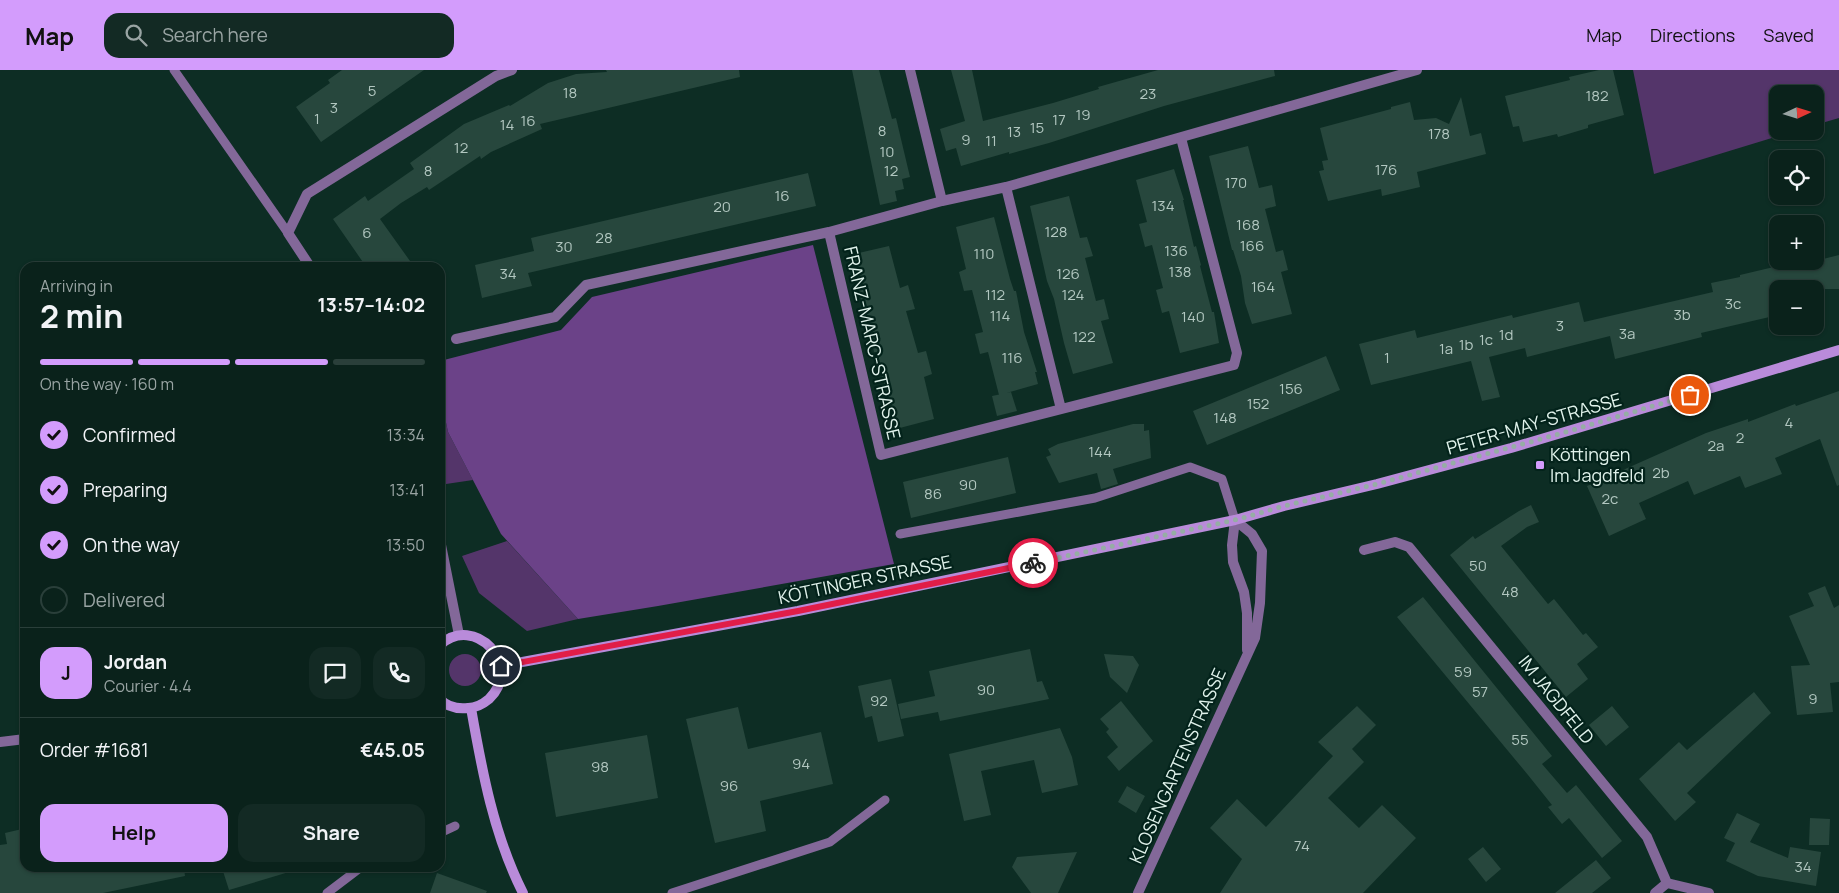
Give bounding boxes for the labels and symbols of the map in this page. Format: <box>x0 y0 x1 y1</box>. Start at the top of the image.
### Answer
house number: 5 <box>368 80 376 101</box>
house number: 18 <box>563 82 577 103</box>
house number: 23 <box>1140 83 1156 104</box>
house number: 182 <box>1585 85 1609 106</box>
north arrow <box>1769 85 1824 140</box>
house number: 3 <box>330 97 338 118</box>
house number: 19 <box>1075 104 1091 125</box>
house number: 1 <box>314 108 320 129</box>
house number: 17 <box>1052 109 1066 130</box>
house number: 16 <box>520 110 536 131</box>
house number: 14 <box>500 114 514 135</box>
house number: 15 <box>1030 117 1044 138</box>
house number: 8 <box>878 120 886 141</box>
house number: 13 <box>1007 121 1021 142</box>
house number: 178 <box>1428 123 1450 144</box>
house number: 9 <box>961 129 971 150</box>
house number: 11 <box>985 130 997 151</box>
house number: 12 <box>454 137 468 158</box>
house number: 10 <box>880 141 895 162</box>
house number: 176 <box>1375 159 1397 180</box>
house number: 8 <box>424 160 432 181</box>
house number: 12 <box>884 160 898 181</box>
house number: 170 <box>1225 172 1247 193</box>
house number: 16 <box>774 185 790 206</box>
house number: 134 <box>1152 195 1175 216</box>
house number: 20 <box>713 196 731 217</box>
house number: 168 <box>1236 214 1260 235</box>
house number: 128 <box>1044 221 1068 242</box>
house number: 6 <box>362 222 372 243</box>
house number: 28 <box>595 227 613 248</box>
house number: 166 <box>1240 235 1264 256</box>
house number: 30 <box>555 236 573 257</box>
house number: 136 <box>1164 240 1188 261</box>
house number: 110 <box>974 243 994 264</box>
street label: FRANZ-MARC-STRASSE <box>839 244 907 442</box>
house number: 138 <box>1169 261 1191 282</box>
house number: 34 <box>499 263 517 284</box>
house number: 126 <box>1056 263 1080 284</box>
house number: 164 <box>1251 276 1275 297</box>
house number: 112 <box>985 284 1005 305</box>
house number: 124 <box>1062 284 1085 305</box>
house number: 3c <box>1725 293 1741 314</box>
house number: 3b <box>1673 304 1691 325</box>
house number: 114 <box>990 305 1010 326</box>
house number: 140 <box>1181 306 1205 327</box>
house number: 3 <box>1556 315 1564 336</box>
house number: 3a <box>1619 323 1635 344</box>
house number: 1d <box>1499 324 1513 345</box>
house number: 122 <box>1073 326 1095 347</box>
house number: 1c <box>1479 329 1493 350</box>
house number: 1b <box>1459 334 1473 355</box>
house number: 1a <box>1439 338 1453 359</box>
house number: 116 <box>1001 347 1023 368</box>
house number: 1 <box>1384 347 1390 368</box>
pin <box>1669 374 1711 416</box>
house number: 156 <box>1279 378 1303 399</box>
street label: PETER-MAY-STRASSE <box>1443 387 1624 460</box>
house number: 152 <box>1247 393 1269 414</box>
house number: 148 <box>1213 407 1237 428</box>
house number: 4 <box>1785 412 1794 433</box>
house number: 2 <box>1736 427 1744 448</box>
house number: 2a <box>1708 435 1724 456</box>
house number: 144 <box>1088 441 1112 462</box>
place label: Köttingen Im Jagdfeld <box>1550 442 1644 487</box>
marker: Köttingen Im Jagdfeld <box>1534 459 1546 471</box>
house number: 2b <box>1652 462 1670 483</box>
house number: 90 <box>959 474 977 495</box>
house number: 86 <box>924 483 942 504</box>
house number: 2c <box>1602 488 1618 509</box>
courier <box>1008 538 1058 588</box>
street label: KÖTTINGER STRASSE <box>776 549 954 609</box>
house number: 50 <box>1469 555 1487 576</box>
house number: 48 <box>1501 581 1519 602</box>
pin <box>480 645 522 687</box>
street label: IM JAGDFELD <box>1514 650 1600 749</box>
house number: 59 <box>1454 661 1472 682</box>
street label: KLOSENGARTENSTRASSE <box>1123 664 1231 867</box>
house number: 90 <box>977 679 995 700</box>
house number: 57 <box>1472 681 1488 702</box>
house number: 9 <box>1808 688 1818 709</box>
house number: 92 <box>870 690 888 711</box>
house number: 55 <box>1511 729 1529 750</box>
house number: 94 <box>792 753 810 774</box>
house number: 98 <box>591 756 609 777</box>
house number: 96 <box>720 775 738 796</box>
house number: 74 <box>1294 835 1310 856</box>
house number: 34 <box>1794 856 1812 877</box>

